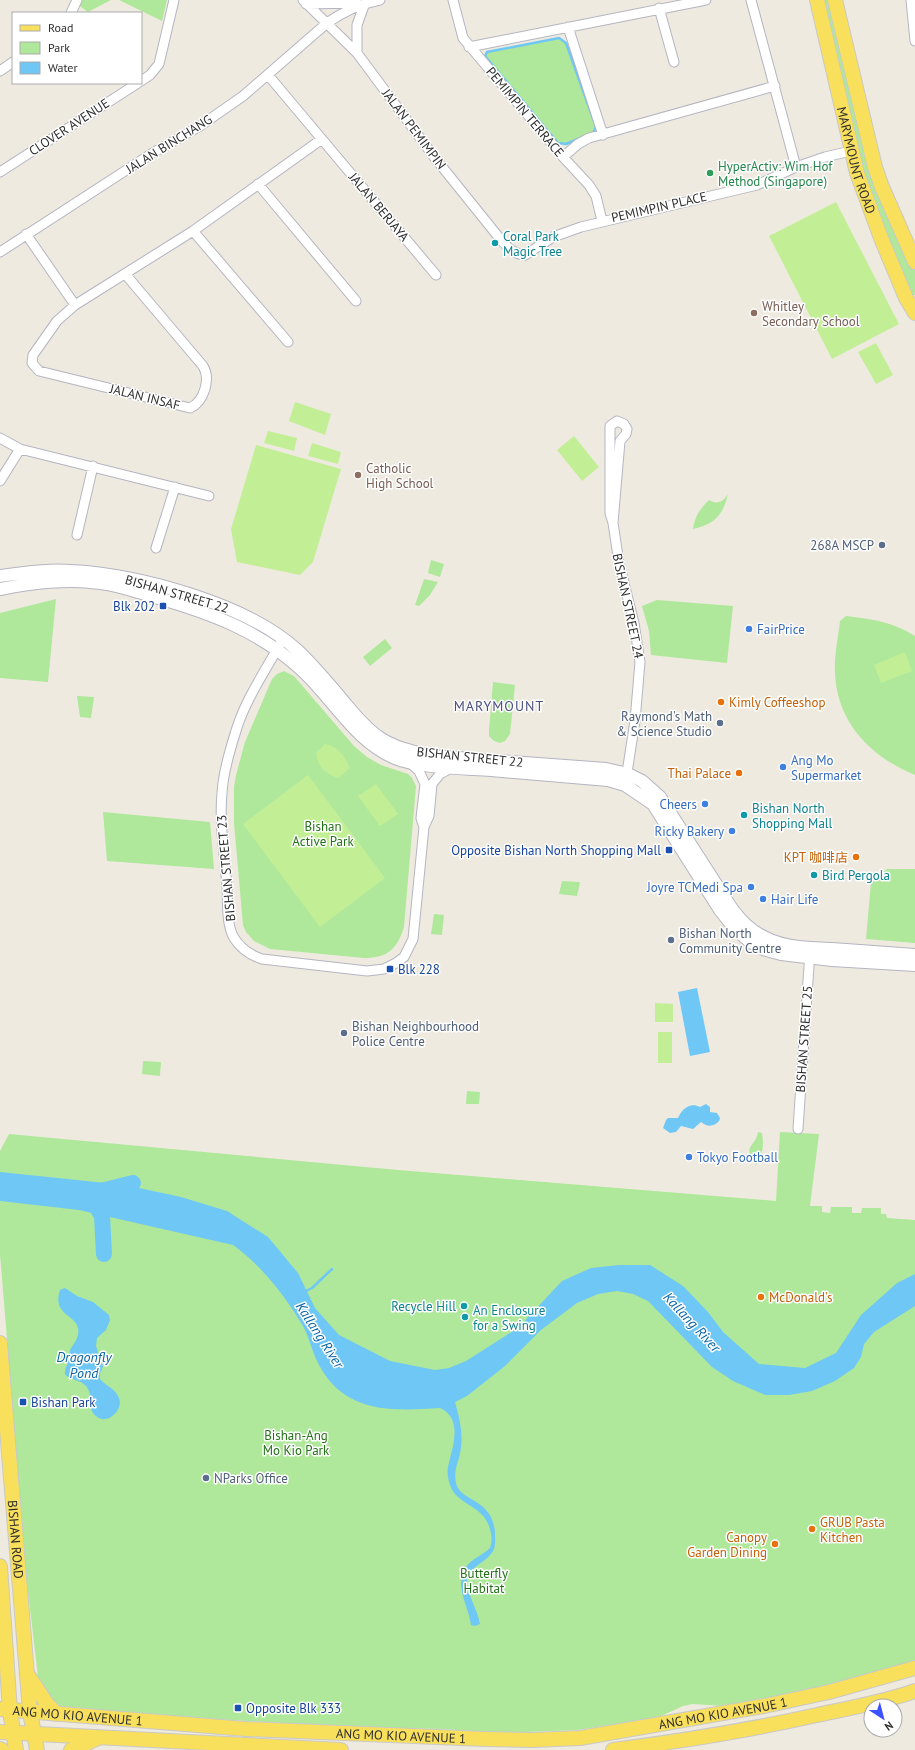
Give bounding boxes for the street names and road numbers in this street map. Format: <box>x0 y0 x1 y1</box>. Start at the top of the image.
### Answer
street label: PEMIMPIN TERRACE <box>482 63 568 161</box>
street label: JALAN PEMIMPIN <box>378 85 450 173</box>
street label: CLOVER AVENUE <box>26 95 112 159</box>
street label: MARYMOUNT ROAD <box>833 105 880 216</box>
street label: JALAN BINCHANG <box>122 111 215 178</box>
street label: JALAN BERJAYA <box>345 168 413 245</box>
street label: PEMIMPIN PLACE <box>610 188 708 226</box>
street label: JALAN INSAF <box>107 380 182 414</box>
street label: BISHAN STREET 24 <box>609 552 647 660</box>
street label: BISHAN STREET 22 <box>123 571 231 617</box>
street label: BISHAN STREET 22 <box>416 743 524 771</box>
street label: BISHAN STREET 23 <box>213 814 239 922</box>
street label: BISHAN STREET 25 <box>792 985 816 1093</box>
street label: BISHAN ROAD <box>4 1499 28 1579</box>
street label: ANG MO KIO AVENUE 1 <box>657 1693 789 1733</box>
street label: ANG MO KIO AVENUE 1 <box>12 1702 143 1729</box>
street label: ANG MO KIO AVENUE 1 <box>336 1724 467 1747</box>

